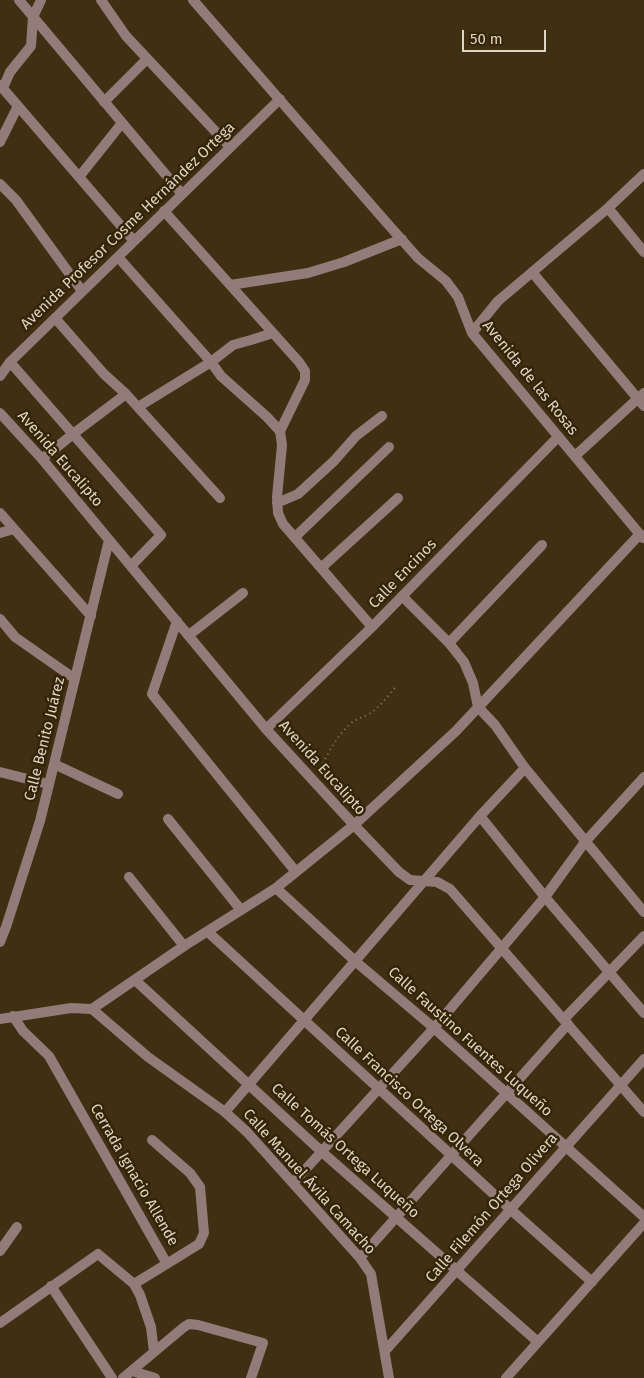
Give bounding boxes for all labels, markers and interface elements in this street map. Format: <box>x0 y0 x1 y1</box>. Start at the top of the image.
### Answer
scale bar <box>464 20 548 52</box>
text: 50 m <box>470 30 503 48</box>
street label: Avenida Profesor Cosme Hernández Ortega <box>17 119 239 333</box>
street label: Avenida de las Rosas <box>478 317 582 439</box>
street label: Avenida Eucalipto <box>13 407 107 511</box>
street label: Calle Encinos <box>365 535 441 613</box>
street label: Calle Benito Juárez <box>21 675 69 803</box>
street label: Avenida Eucalipto <box>275 717 369 819</box>
street label: Calle Faustino Fuentes Luqueño <box>384 963 556 1121</box>
street label: Calle Francisco Ortega Olvera <box>331 1023 487 1171</box>
street label: Calle Tomás Ortega Luqueño <box>267 1080 423 1222</box>
street label: Cerrada Ignacio Allende <box>86 1101 182 1249</box>
street label: Calle Manuel Ávila Camacho <box>239 1105 379 1259</box>
street label: Calle Filemón Ortega Olivera <box>422 1130 562 1286</box>

